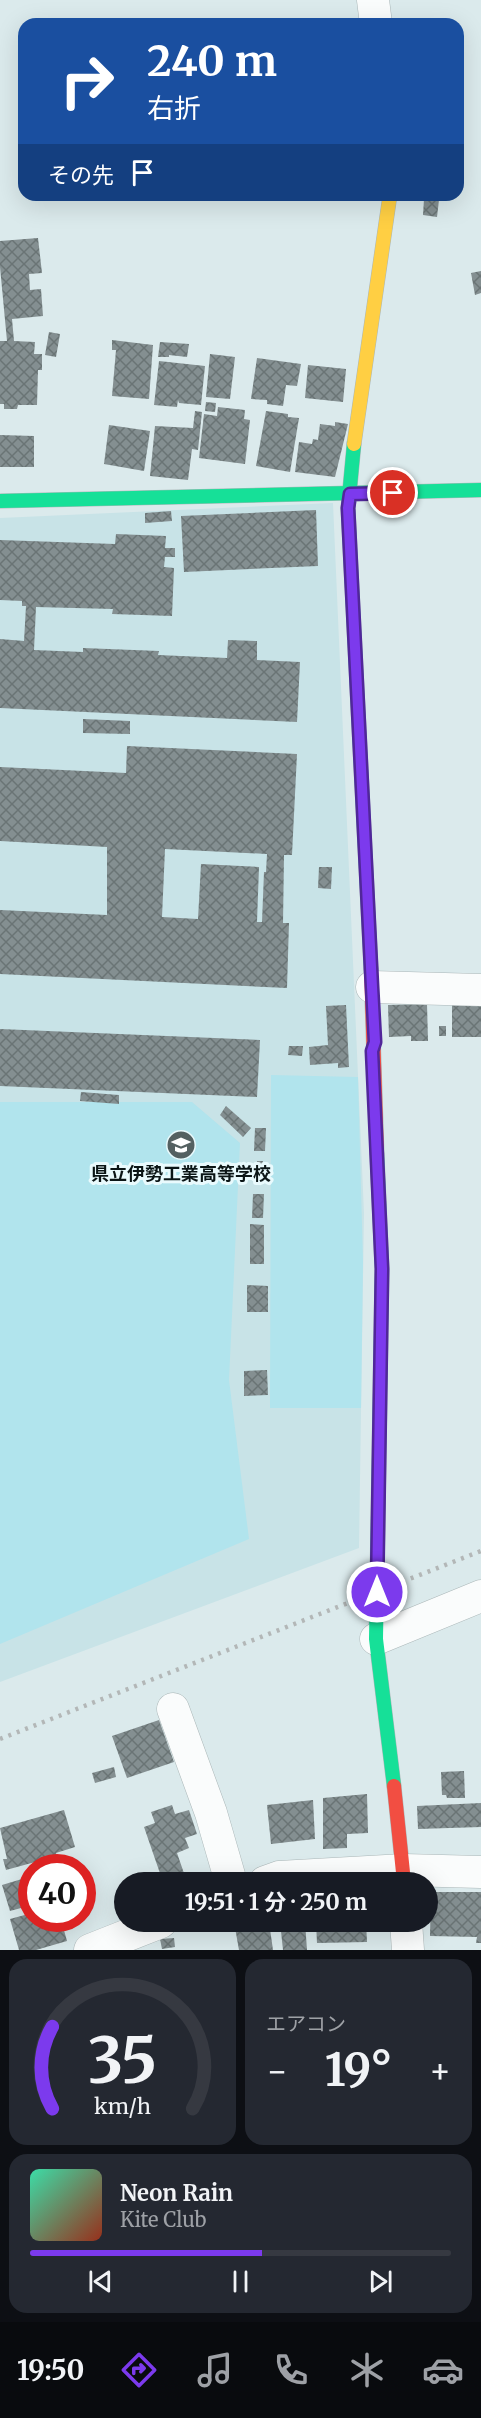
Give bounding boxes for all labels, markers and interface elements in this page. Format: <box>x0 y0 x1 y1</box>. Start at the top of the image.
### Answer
text: 240 m <box>147 35 277 87</box>
icon: right <box>48 42 126 120</box>
text: 右折 <box>147 91 201 125</box>
icon: arrive <box>126 156 159 189</box>
text: その先 <box>48 161 114 189</box>
pin <box>367 467 418 518</box>
icon: arrive <box>376 476 409 509</box>
school or university icon: 県立伊勢工業高等学校 <box>165 1129 197 1161</box>
place label: 県立伊勢工業高等学校 <box>91 1162 271 1185</box>
position arrow <box>345 1560 409 1624</box>
speed limit sign: 40 <box>18 1854 96 1932</box>
text: 19:51 · 1 分 · 250 m <box>185 1888 367 1916</box>
text: エアコン <box>266 2011 346 2036</box>
text: 35 <box>88 2022 157 2100</box>
text: 19° <box>325 2042 392 2098</box>
text: − <box>266 2051 288 2092</box>
text: + <box>429 2051 451 2092</box>
text: km/h <box>94 2093 151 2120</box>
text: Neon Rain <box>120 2179 233 2207</box>
text: Kite Club <box>120 2207 206 2232</box>
icon: previous <box>84 2265 117 2298</box>
icon: pause <box>224 2265 257 2298</box>
icon: next <box>364 2265 397 2298</box>
icon: directions <box>118 2349 160 2391</box>
icon: music <box>194 2349 236 2391</box>
icon: phone <box>270 2349 312 2391</box>
icon: climate <box>346 2349 388 2391</box>
icon: car <box>422 2349 464 2391</box>
text: 19:50 <box>17 2353 84 2387</box>

